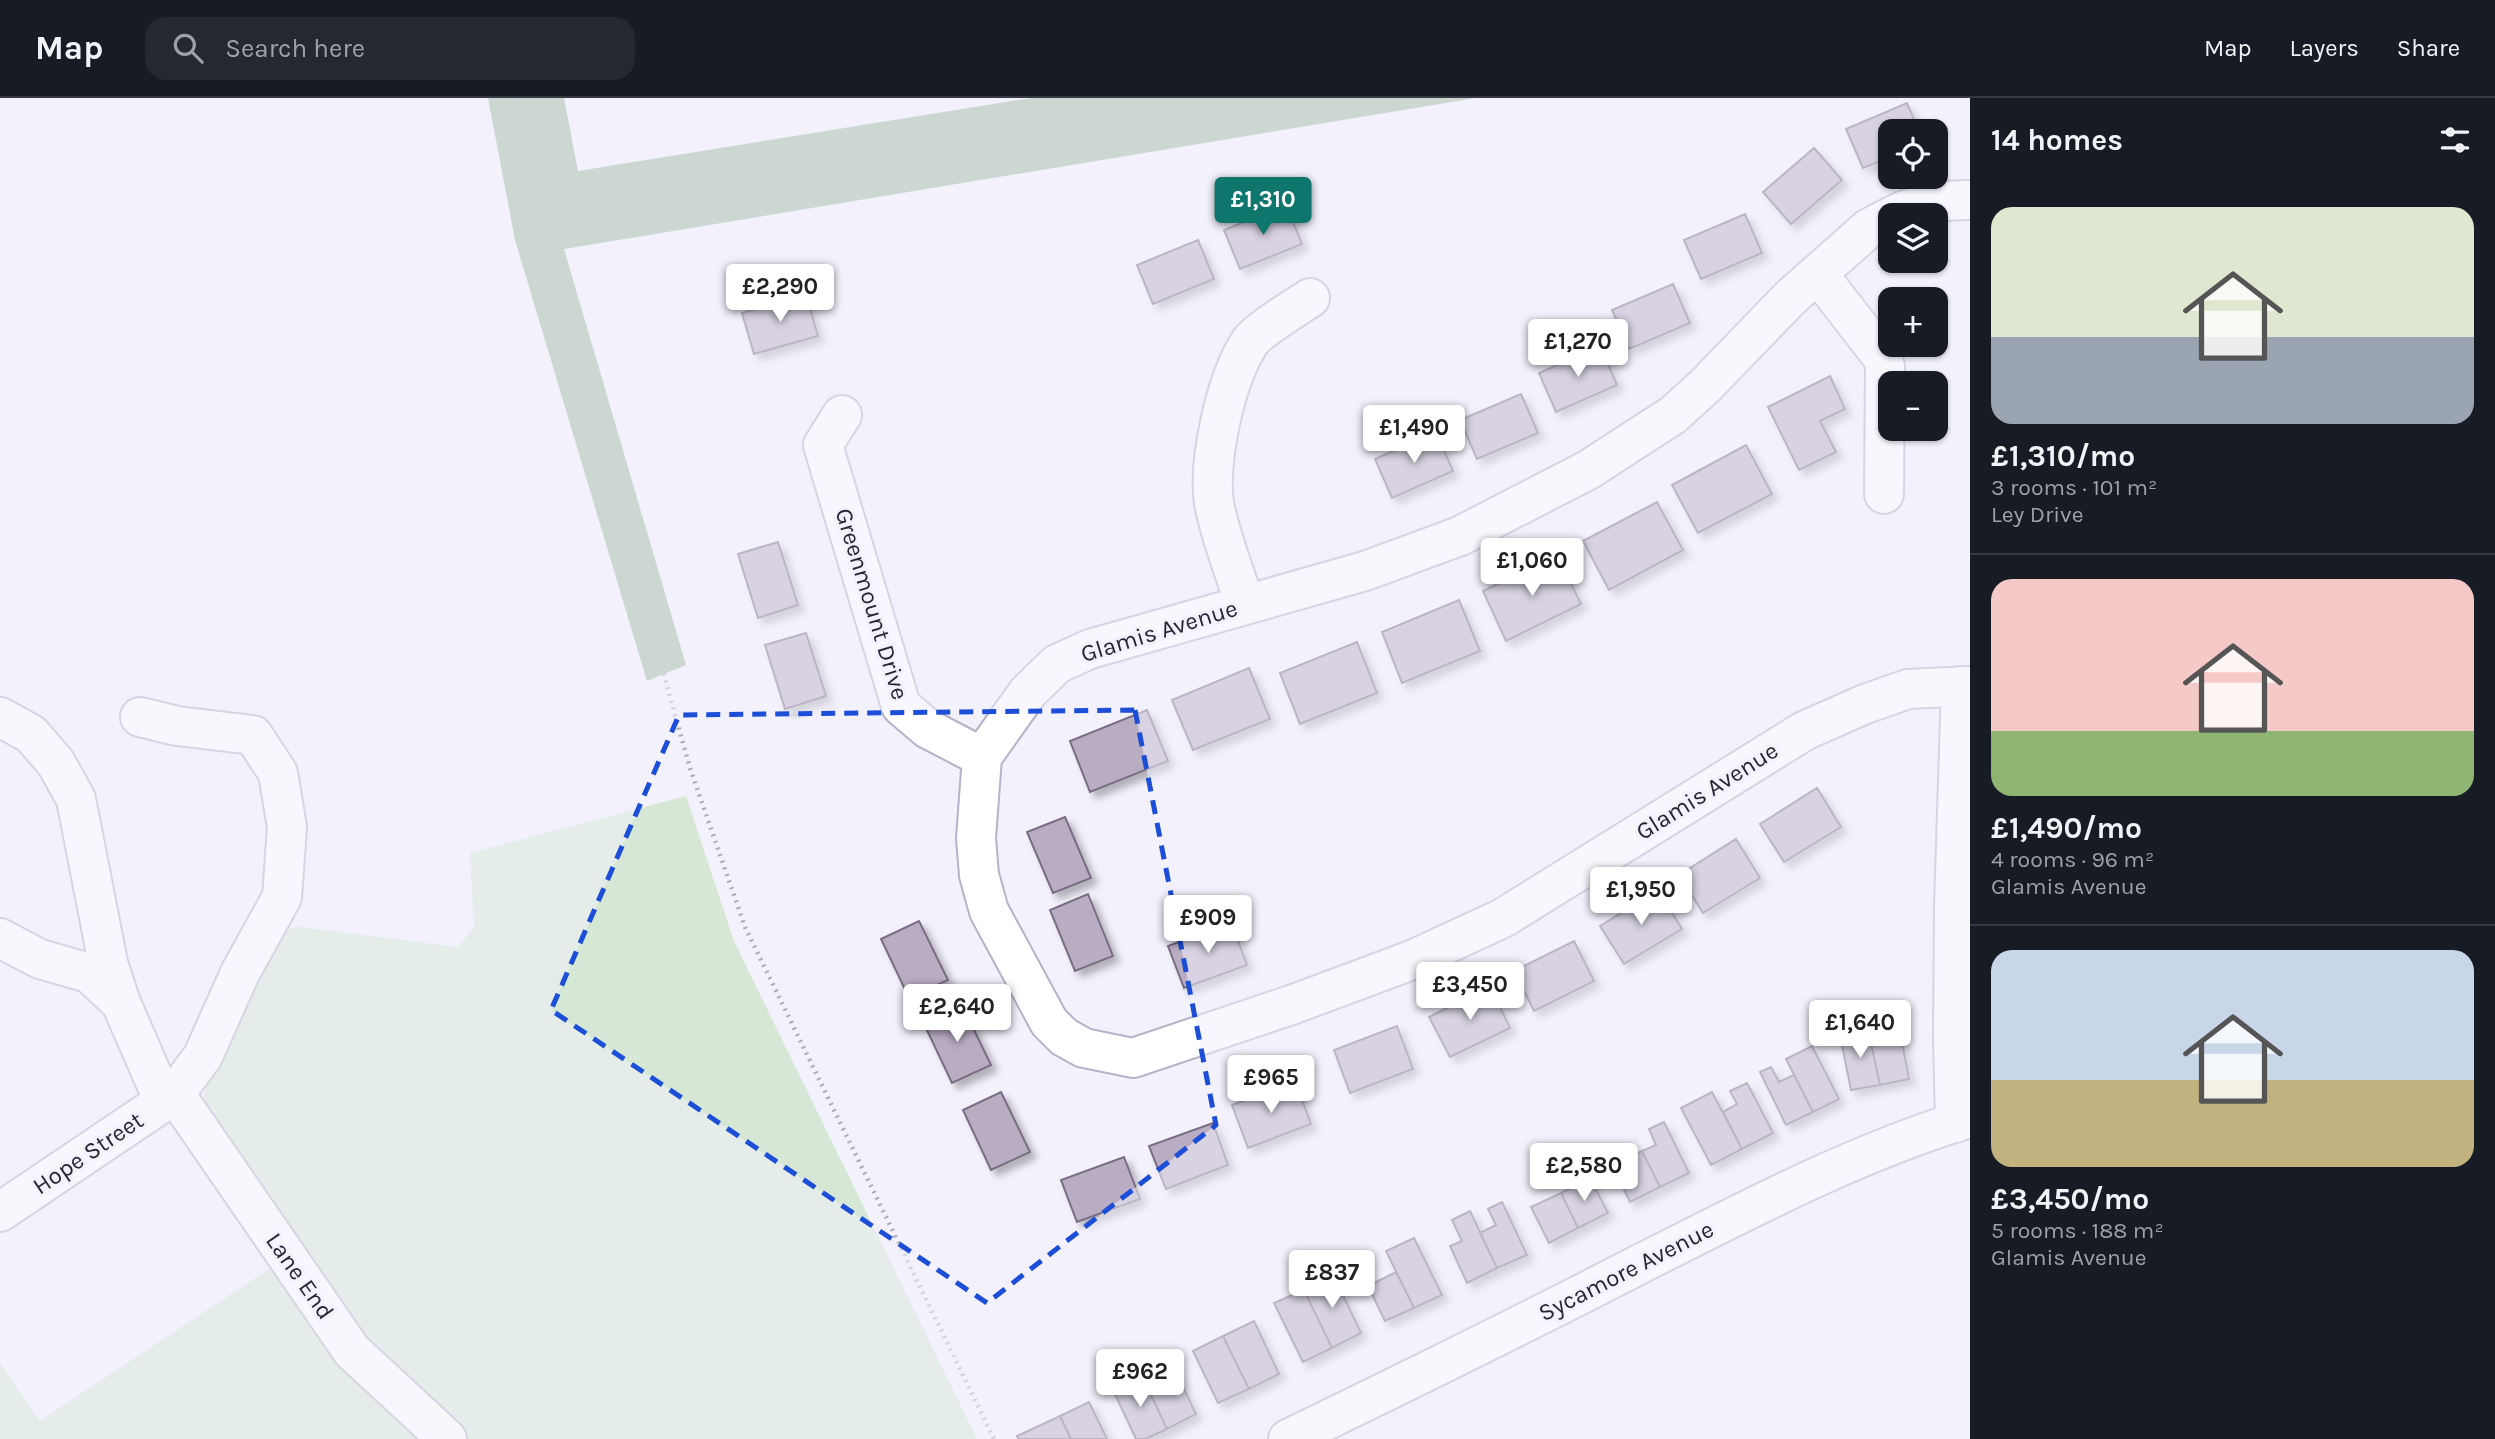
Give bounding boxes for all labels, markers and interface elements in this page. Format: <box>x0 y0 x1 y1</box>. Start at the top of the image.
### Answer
search box <box>145 17 635 80</box>
text: Map <box>35 29 103 67</box>
icon: search <box>169 29 207 67</box>
text: Search here <box>225 33 365 64</box>
text: Map <box>2204 34 2252 62</box>
text: Layers <box>2290 34 2359 62</box>
text: Share <box>2397 34 2460 62</box>
map controls <box>1878 119 1948 441</box>
button: locate <box>1878 119 1948 189</box>
icon: filters <box>2436 121 2474 159</box>
text: 14 homes <box>1991 122 2123 158</box>
pin: £1,310 <box>1206 178 1320 237</box>
text: £1,310 <box>1231 186 1295 213</box>
button: layers <box>1878 203 1948 273</box>
icon: home <box>2170 253 2296 379</box>
pin: £2,290 <box>723 264 837 324</box>
text: £2,290 <box>742 273 818 300</box>
button: + <box>1878 287 1948 357</box>
pin: £1,270 <box>1521 320 1635 379</box>
text: £1,270 <box>1544 328 1612 355</box>
button: − <box>1878 371 1948 441</box>
pin: £1,490 <box>1357 406 1471 465</box>
text: £1,490 <box>1379 414 1449 441</box>
text: £1,310/mo <box>1991 438 2135 474</box>
text: 3 rooms · 101 m² <box>1991 474 2157 501</box>
text: Ley Drive <box>1991 501 2083 528</box>
street label: Greenmount Drive <box>830 505 914 703</box>
pin: £1,060 <box>1475 538 1589 598</box>
text: £1,060 <box>1497 547 1567 574</box>
street label: Glamis Avenue <box>1077 594 1241 668</box>
icon: home <box>2170 625 2296 751</box>
street label: Glamis Avenue <box>1631 736 1783 846</box>
text: £1,490/mo <box>1991 810 2142 846</box>
text: 4 rooms · 96 m² <box>1991 846 2154 873</box>
pin: £1,950 <box>1584 868 1698 927</box>
text: Glamis Avenue <box>1991 873 2147 900</box>
text: £1,950 <box>1606 876 1676 903</box>
pin: £909 <box>1167 896 1249 955</box>
text: £909 <box>1180 904 1236 931</box>
pin: £3,450 <box>1413 962 1527 1022</box>
text: £3,450 <box>1432 971 1508 998</box>
pin: £2,640 <box>900 984 1014 1044</box>
text: £2,640 <box>919 993 995 1020</box>
icon: home <box>2170 996 2296 1122</box>
pin: £1,640 <box>1803 1000 1917 1060</box>
text: £1,640 <box>1825 1009 1895 1036</box>
pin: £965 <box>1230 1056 1312 1115</box>
text: £965 <box>1243 1064 1299 1091</box>
street label: Hope Street <box>27 1106 149 1200</box>
pin: £2,580 <box>1527 1144 1641 1203</box>
text: £2,580 <box>1546 1152 1622 1179</box>
text: £3,450/mo <box>1991 1181 2149 1217</box>
street label: Sycamore Avenue <box>1534 1215 1718 1327</box>
text: 5 rooms · 188 m² <box>1991 1217 2164 1244</box>
street label: Lane End <box>260 1227 340 1325</box>
text: Glamis Avenue <box>1991 1244 2147 1271</box>
pin: £837 <box>1291 1250 1373 1310</box>
text: £837 <box>1305 1259 1359 1286</box>
pin: £962 <box>1099 1350 1181 1409</box>
text: £962 <box>1112 1358 1168 1385</box>

